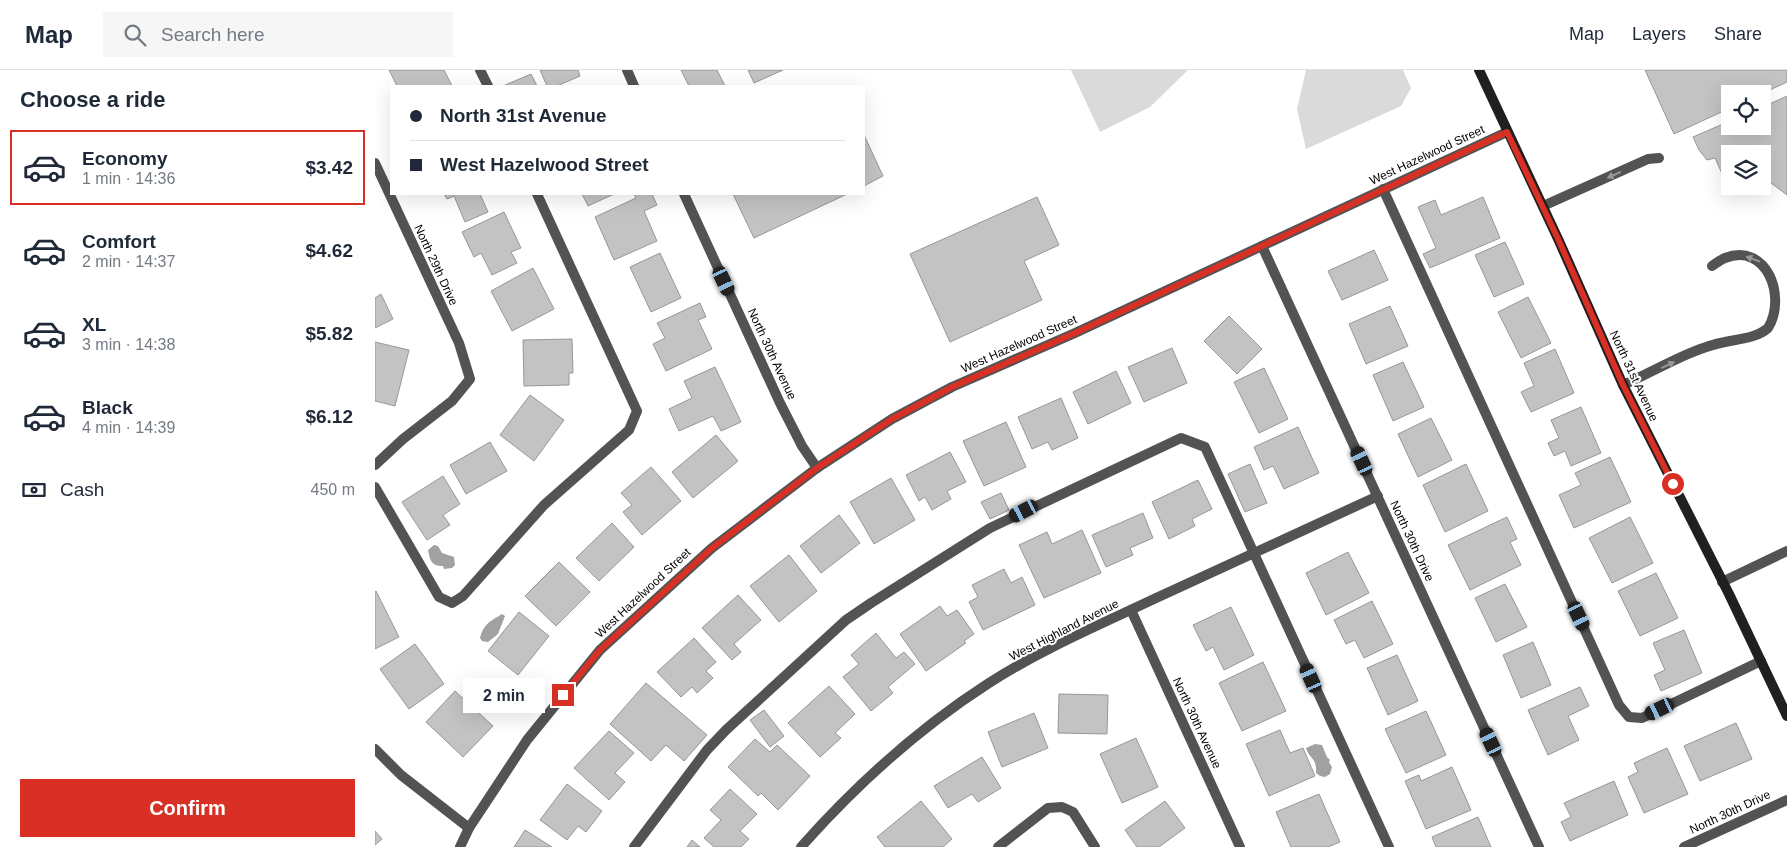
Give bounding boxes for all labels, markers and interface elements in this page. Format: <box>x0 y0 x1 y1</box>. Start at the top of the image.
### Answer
search box <box>103 12 453 57</box>
text: Map <box>25 21 73 48</box>
icon: search <box>121 21 149 49</box>
text: Search here <box>161 24 265 45</box>
text: Map <box>1569 24 1604 44</box>
text: Layers <box>1632 24 1686 44</box>
text: Share <box>1714 24 1762 44</box>
map controls <box>1721 85 1771 195</box>
button: locate <box>1721 85 1771 135</box>
text: Choose a ride <box>20 87 165 112</box>
text: North 31st Avenue <box>440 105 606 126</box>
street label: West Hazelwood Street <box>1367 122 1487 188</box>
icon: car <box>22 145 67 190</box>
button: layers <box>1721 145 1771 195</box>
text: Economy <box>82 148 168 169</box>
text: West Hazelwood Street <box>440 154 649 175</box>
text: $3.42 <box>305 157 353 178</box>
text: 1 min · 14:36 <box>82 170 175 187</box>
one-way arrow <box>1607 171 1621 179</box>
street label: North 29th Drive <box>411 222 461 308</box>
icon: car <box>22 228 67 273</box>
text: Comfort <box>82 231 156 252</box>
text: $4.62 <box>305 240 353 261</box>
text: 2 min · 14:37 <box>82 253 175 270</box>
one-way arrow <box>1745 255 1760 263</box>
car <box>710 264 737 298</box>
street label: North 30th Avenue <box>745 306 799 402</box>
icon: car <box>22 311 67 356</box>
street label: West Hazelwood Street <box>959 312 1080 376</box>
text: XL <box>82 314 106 335</box>
text: $5.82 <box>305 323 353 344</box>
street label: North 31st Avenue <box>1607 328 1661 424</box>
text: 3 min · 14:38 <box>82 336 175 353</box>
one-way arrow <box>1660 360 1675 369</box>
icon: car <box>22 394 67 439</box>
text: Black <box>82 397 133 418</box>
text: $6.12 <box>305 406 353 427</box>
text: 4 min · 14:39 <box>82 419 175 436</box>
car <box>1348 444 1375 478</box>
route start <box>1662 473 1684 495</box>
icon: cash <box>20 476 48 504</box>
text: Cash <box>60 479 104 500</box>
text: 450 m <box>311 481 355 498</box>
car <box>1007 498 1040 524</box>
street label: North 30th Drive <box>1387 498 1437 584</box>
street label: West Hazelwood Street <box>592 545 694 641</box>
street label: West Highland Avenue <box>1007 596 1121 664</box>
car <box>1565 599 1592 633</box>
car <box>1298 661 1323 695</box>
street label: North 30th Avenue <box>1170 675 1224 771</box>
callout: 2 min <box>463 678 545 712</box>
route end <box>552 684 574 706</box>
text: 2 min <box>483 687 525 704</box>
car <box>1643 696 1676 722</box>
car <box>1477 725 1504 759</box>
button: Confirm <box>20 779 355 837</box>
street label: North 30th Drive <box>1687 787 1773 837</box>

